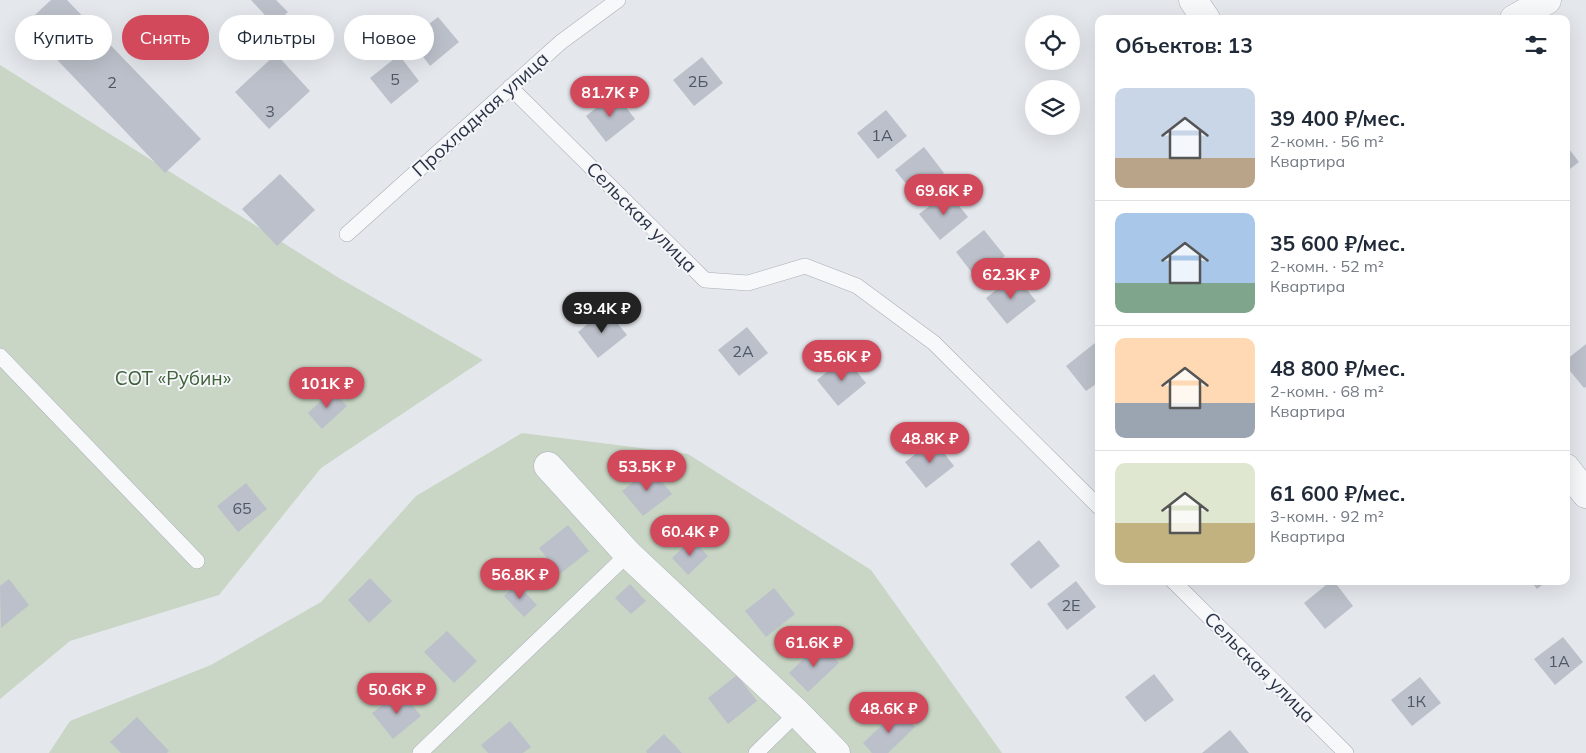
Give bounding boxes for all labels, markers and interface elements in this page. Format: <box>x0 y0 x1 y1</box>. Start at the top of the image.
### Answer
chip: Купить <box>15 15 112 60</box>
chip: Снять <box>122 15 209 60</box>
chip: Фильтры <box>219 15 334 60</box>
chip: Новое <box>344 15 434 60</box>
map controls <box>1025 15 1080 135</box>
button: locate <box>1025 15 1080 70</box>
icon: filters <box>1522 31 1550 59</box>
text: Объектов: 13 <box>1115 32 1253 58</box>
street label: Прохладная улица <box>407 46 553 182</box>
house number: 5 <box>390 69 400 89</box>
house number: 2Б <box>688 71 708 91</box>
house number: 2 <box>107 72 117 92</box>
pin: 81.7K ₽ <box>564 76 656 118</box>
button: layers <box>1025 80 1080 135</box>
text: 81.7K ₽ <box>581 82 639 102</box>
house number: 3 <box>265 101 275 121</box>
text: 39 400 ₽/мес. <box>1270 105 1405 131</box>
icon: home <box>1155 108 1215 168</box>
house number: 1А <box>871 125 893 145</box>
text: 2-комн. · 56 m² <box>1270 131 1384 151</box>
text: Квартира <box>1270 151 1345 171</box>
street label: Сельская улица <box>582 157 702 277</box>
pin: 69.6K ₽ <box>898 174 990 216</box>
text: 69.6K ₽ <box>915 180 973 200</box>
text: 35 600 ₽/мес. <box>1270 230 1405 256</box>
icon: home <box>1155 233 1215 293</box>
text: 2-комн. · 52 m² <box>1270 256 1384 276</box>
pin: 62.3K ₽ <box>965 258 1057 300</box>
text: 62.3K ₽ <box>982 264 1040 284</box>
text: Квартира <box>1270 276 1345 296</box>
pin: 39.4K ₽ <box>556 292 648 334</box>
text: 39.4K ₽ <box>573 298 631 318</box>
pin: 35.6K ₽ <box>796 340 888 382</box>
house number: 2А <box>732 341 754 361</box>
text: 35.6K ₽ <box>813 346 871 366</box>
text: 48 800 ₽/мес. <box>1270 355 1405 381</box>
icon: home <box>1155 358 1215 418</box>
park label: СОТ «Рубин» <box>115 366 231 390</box>
pin: 101K ₽ <box>286 366 368 409</box>
text: 101K ₽ <box>300 373 354 393</box>
text: 2-комн. · 68 m² <box>1270 381 1384 401</box>
text: Квартира <box>1270 401 1345 421</box>
pin: 48.8K ₽ <box>884 422 976 464</box>
text: 48.8K ₽ <box>901 428 959 448</box>
pin: 53.5K ₽ <box>601 450 693 492</box>
text: 53.5K ₽ <box>618 456 676 476</box>
text: 61 600 ₽/мес. <box>1270 480 1405 506</box>
icon: home <box>1155 483 1215 543</box>
house number: 65 <box>232 498 252 518</box>
text: 3-комн. · 92 m² <box>1270 506 1384 526</box>
pin: 60.4K ₽ <box>644 514 736 557</box>
text: 60.4K ₽ <box>661 521 719 541</box>
text: Квартира <box>1270 526 1345 546</box>
pin: 56.8K ₽ <box>474 558 566 600</box>
text: 56.8K ₽ <box>491 564 549 584</box>
house number: 2Е <box>1061 595 1081 615</box>
street label: Сельская улица <box>1200 607 1320 727</box>
pin: 61.6K ₽ <box>768 626 860 668</box>
text: 61.6K ₽ <box>785 632 843 652</box>
house number: 1А <box>1548 651 1570 671</box>
pin: 50.6K ₽ <box>351 672 443 715</box>
text: 50.6K ₽ <box>368 679 426 699</box>
house number: 1К <box>1406 691 1427 711</box>
pin: 48.6K ₽ <box>843 692 935 734</box>
text: 48.6K ₽ <box>860 698 918 718</box>

